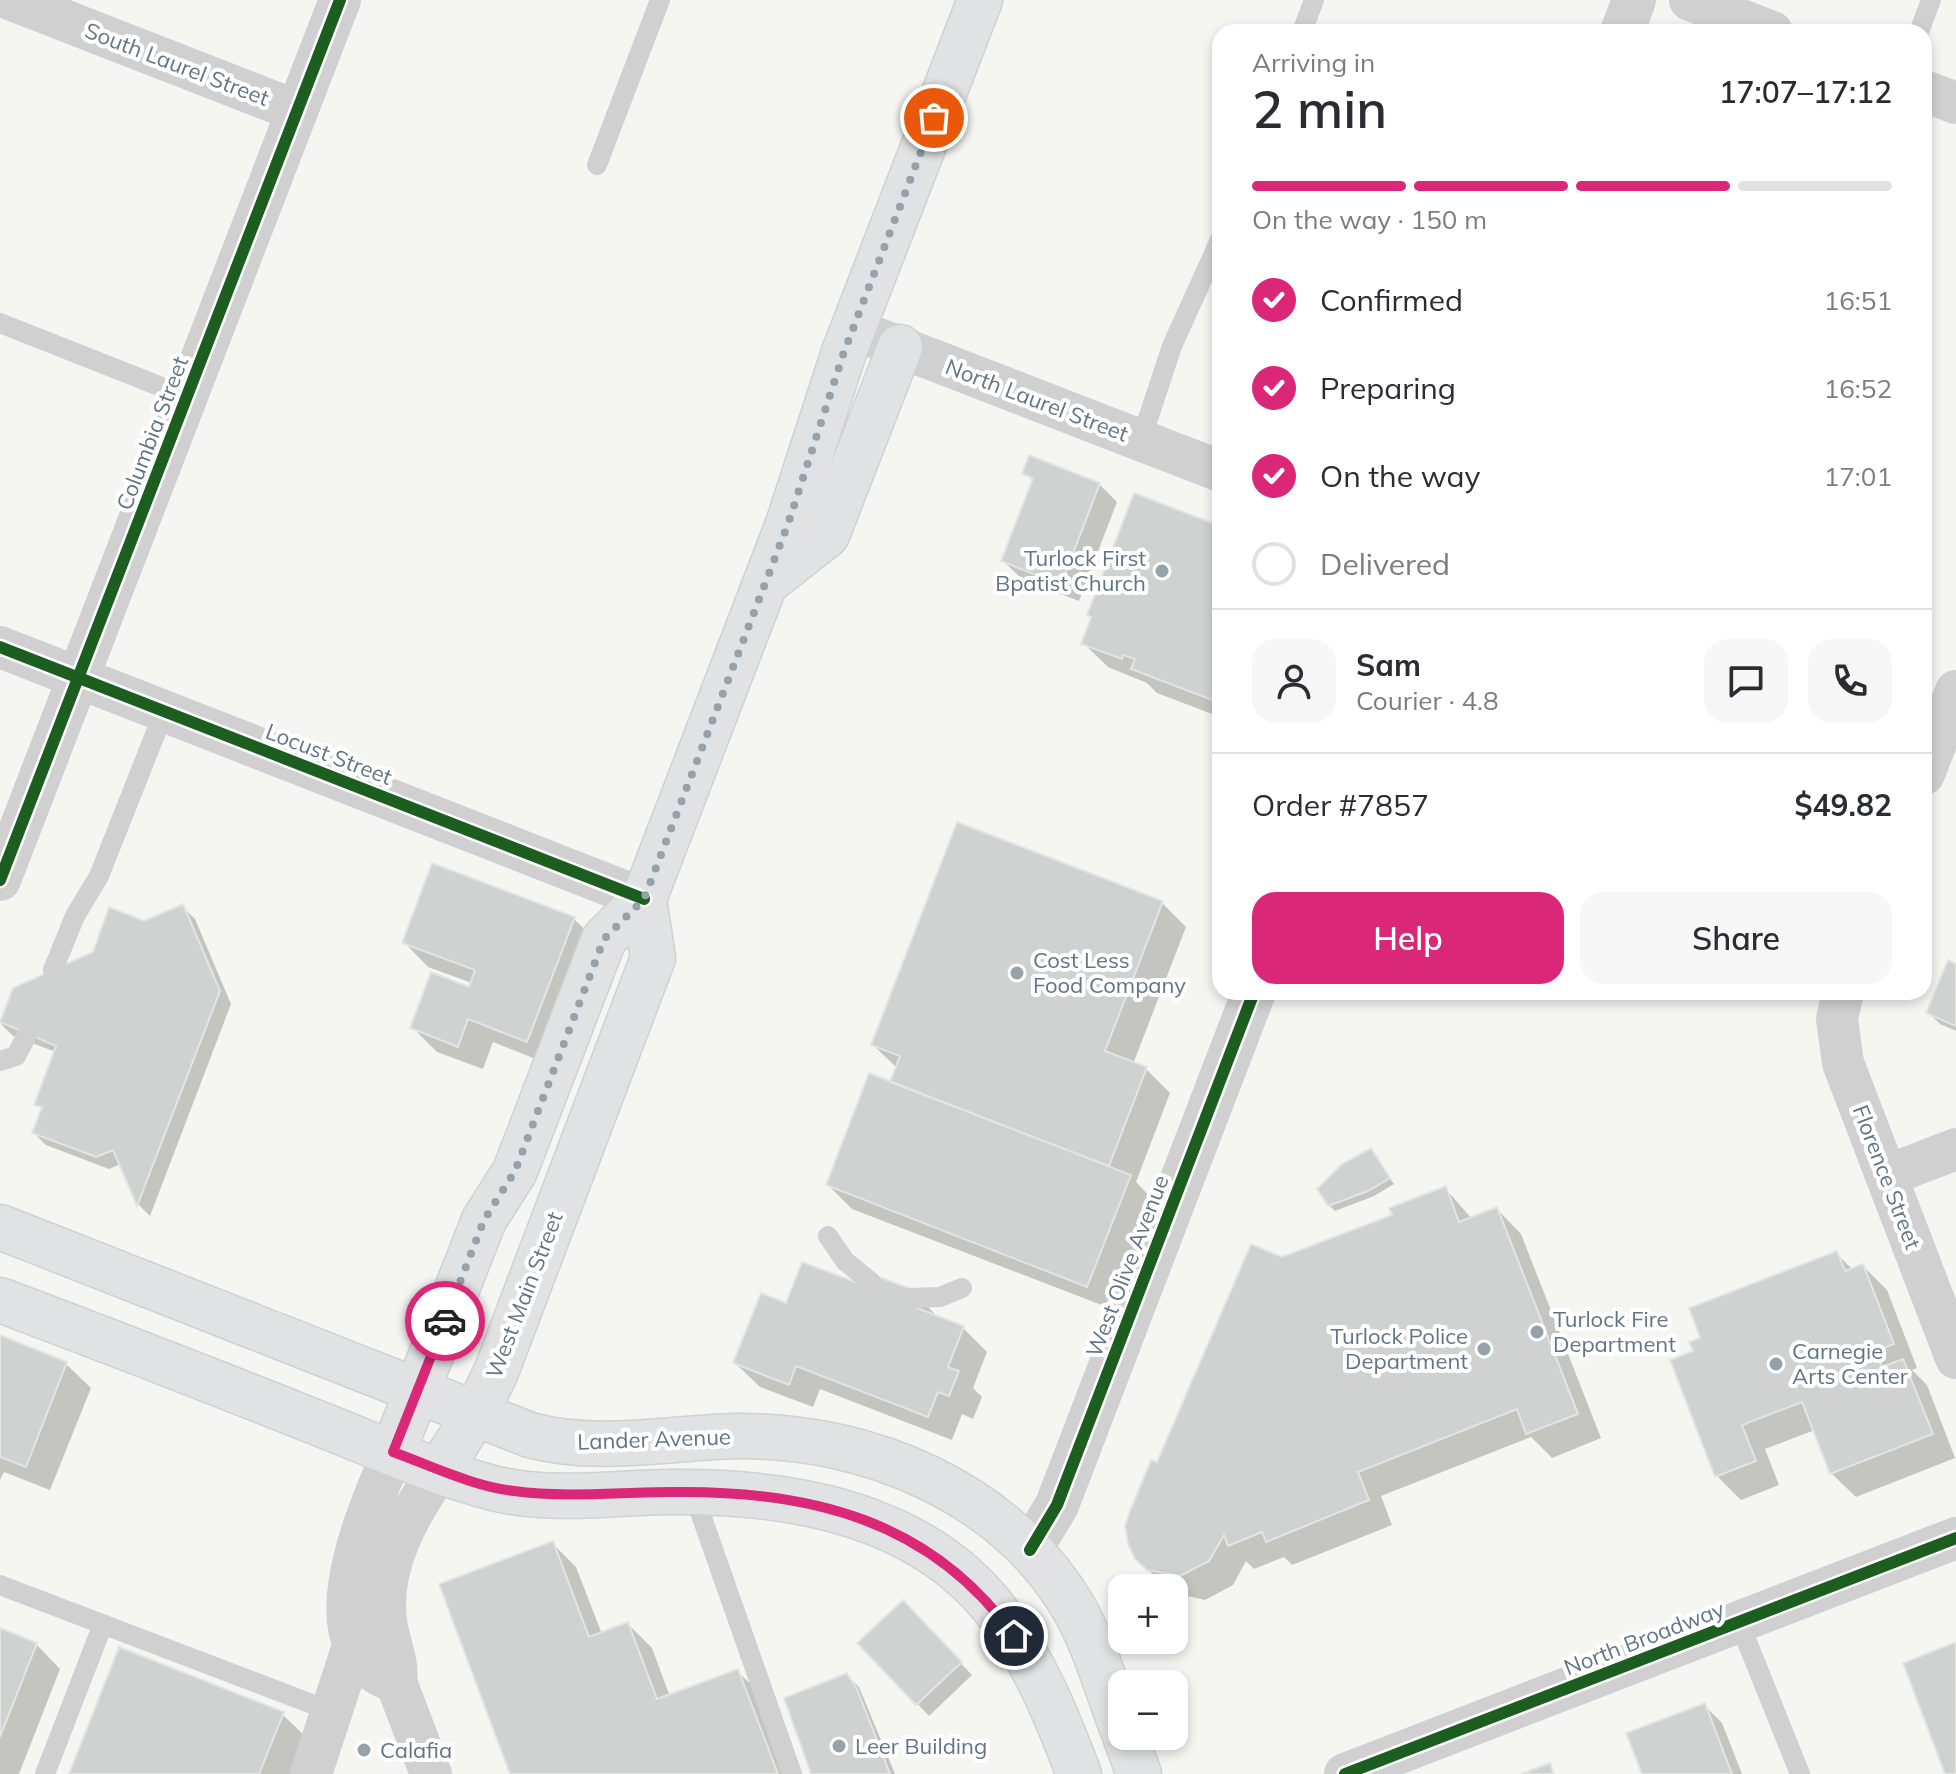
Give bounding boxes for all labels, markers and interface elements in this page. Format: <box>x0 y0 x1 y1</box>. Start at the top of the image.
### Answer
street label: South Laurel Street <box>81 16 273 112</box>
text: Arriving in <box>1252 46 1375 79</box>
text: 17:07–17:12 <box>1719 73 1892 111</box>
text: 2 min <box>1252 76 1387 141</box>
pin <box>900 84 968 152</box>
icon: bag <box>912 96 956 140</box>
text: On the way · 150 m <box>1252 203 1487 236</box>
icon: check <box>1252 278 1296 322</box>
text: Confirmed <box>1320 281 1463 319</box>
text: 16:51 <box>1824 284 1892 317</box>
street label: Columbia Street <box>110 352 194 514</box>
street label: North Laurel Street <box>942 352 1133 448</box>
icon: check <box>1252 366 1296 410</box>
text: Preparing <box>1320 369 1456 407</box>
text: 16:52 <box>1824 372 1892 405</box>
icon: check <box>1252 454 1296 498</box>
text: On the way <box>1320 457 1480 495</box>
text: 17:01 <box>1824 460 1892 493</box>
place label: Turlock First Bpatist Church <box>995 544 1146 597</box>
text: Delivered <box>1320 545 1450 583</box>
marker: Turlock First Bpatist Church <box>1153 562 1171 580</box>
button: person <box>1252 639 1336 723</box>
button: chat <box>1704 639 1788 723</box>
button: phone <box>1808 639 1892 723</box>
text: Sam <box>1356 646 1421 684</box>
text: Courier · 4.8 <box>1356 684 1499 717</box>
street label: Locust Street <box>262 717 396 791</box>
text: Order #7857 <box>1252 786 1429 824</box>
text: $49.82 <box>1795 786 1892 824</box>
button: Help <box>1252 892 1564 984</box>
button: Share <box>1580 892 1892 984</box>
place label: Cost Less Food Company <box>1033 946 1186 999</box>
marker: Cost Less Food Company <box>1008 964 1026 982</box>
street label: Florence Street <box>1847 1101 1927 1253</box>
street label: West Olive Avenue <box>1079 1171 1175 1361</box>
street label: West Main Street <box>479 1207 569 1382</box>
courier <box>405 1281 485 1361</box>
icon: car <box>423 1299 467 1343</box>
place label: Turlock Fire Department <box>1553 1305 1676 1358</box>
place label: Turlock Police Department <box>1330 1322 1468 1375</box>
marker: Turlock Fire Department <box>1528 1323 1546 1341</box>
place label: Carnegie Arts Center <box>1792 1337 1908 1390</box>
marker: Turlock Police Department <box>1475 1340 1493 1358</box>
marker: Carnegie Arts Center <box>1767 1355 1785 1373</box>
street label: Lander Avenue <box>577 1422 731 1456</box>
map controls <box>1108 1574 1188 1750</box>
button: + <box>1108 1574 1188 1654</box>
street label: North Broadway <box>1560 1594 1728 1681</box>
pin <box>980 1602 1048 1670</box>
icon: home <box>992 1614 1036 1658</box>
button: − <box>1108 1670 1188 1750</box>
place label: Leer Building <box>855 1732 987 1760</box>
place label: Calafia <box>380 1736 452 1764</box>
marker: Leer Building <box>830 1737 848 1755</box>
marker: Calafia <box>355 1741 373 1759</box>

